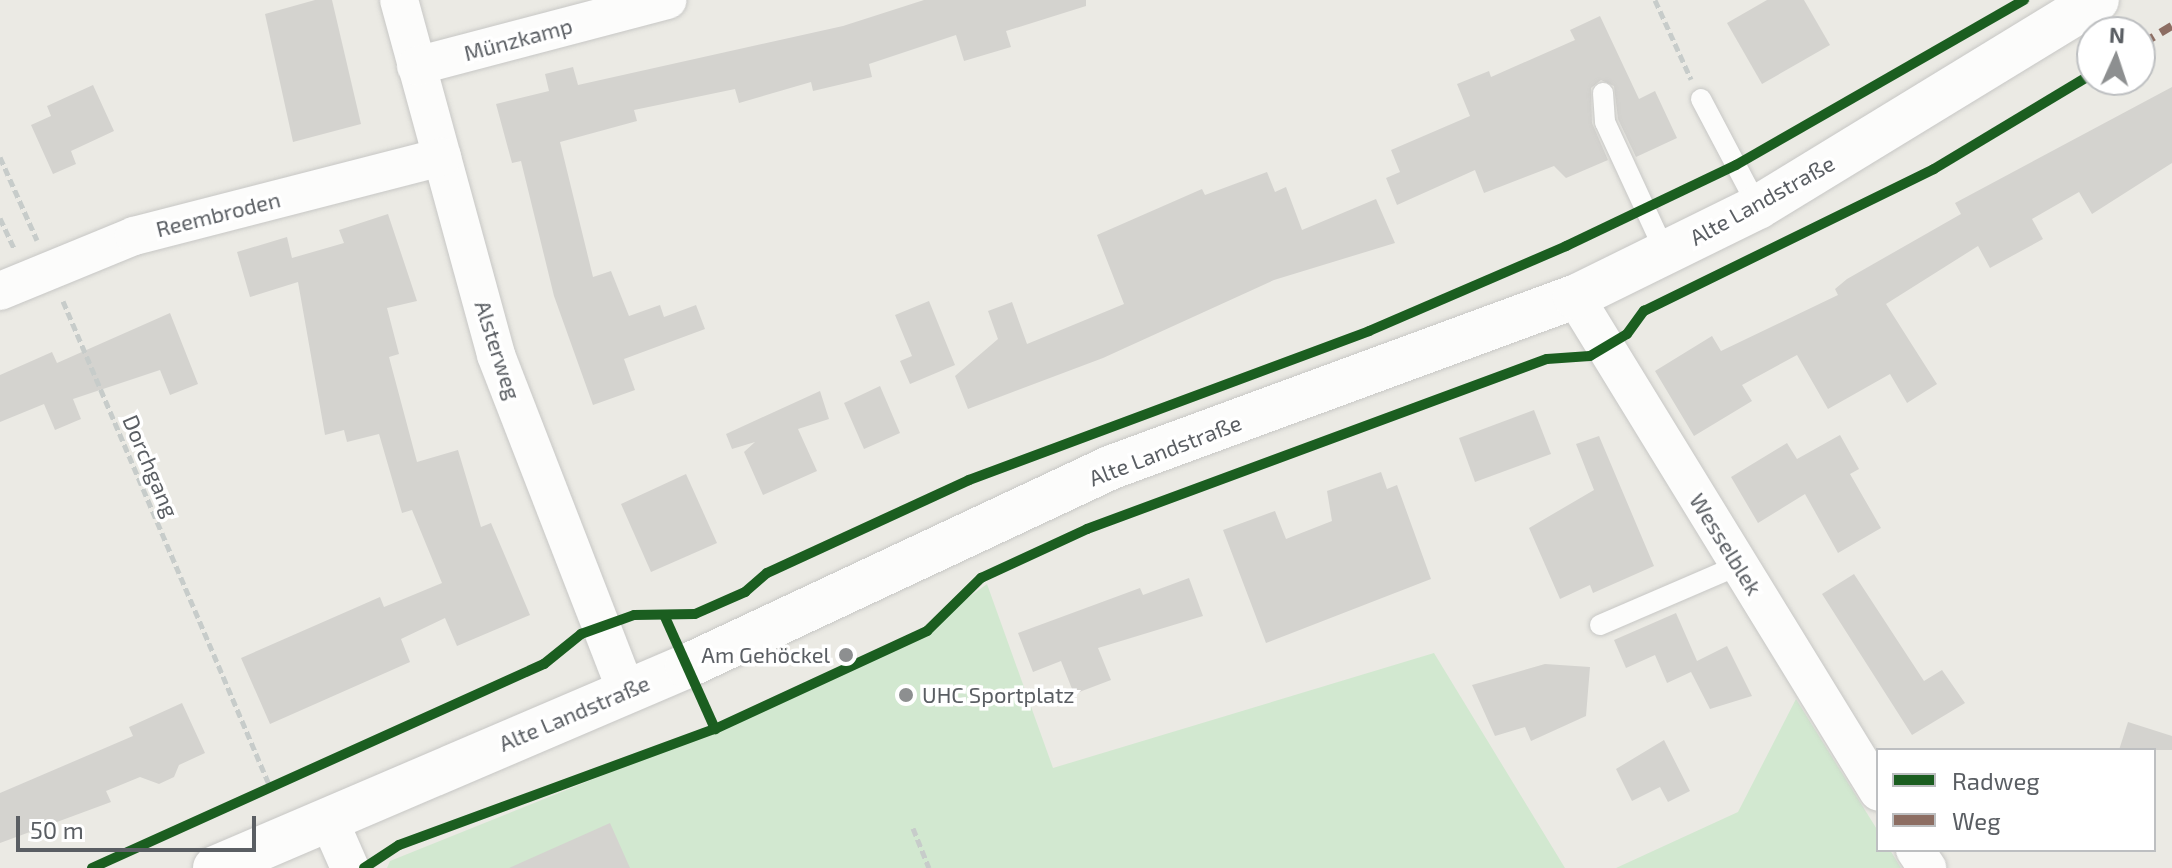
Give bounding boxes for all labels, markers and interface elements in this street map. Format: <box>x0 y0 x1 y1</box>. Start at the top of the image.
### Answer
street label: Münzkamp <box>461 12 575 66</box>
north arrow <box>2076 16 2156 96</box>
text: N <box>2109 21 2126 47</box>
street label: Alte Landstraße <box>1685 149 1839 251</box>
street label: Reembroden <box>153 186 283 242</box>
street label: Alsterweg <box>470 297 526 403</box>
street label: Alte Landstraße <box>1085 409 1245 491</box>
street label: Dorchgang <box>118 411 184 521</box>
street label: Wesselblek <box>1684 488 1768 600</box>
place label: Am Gehöckel <box>701 642 830 668</box>
marker: Am Gehöckel <box>837 646 855 664</box>
street label: Alte Landstraße <box>495 669 653 757</box>
place label: UHC Sportplatz <box>922 682 1075 708</box>
marker: UHC Sportplatz <box>897 686 915 704</box>
legend <box>1876 748 2156 852</box>
text: Radweg <box>1952 766 2040 795</box>
scale bar <box>20 800 260 850</box>
text: Weg <box>1952 806 2001 835</box>
text: 50 m <box>30 815 84 844</box>

